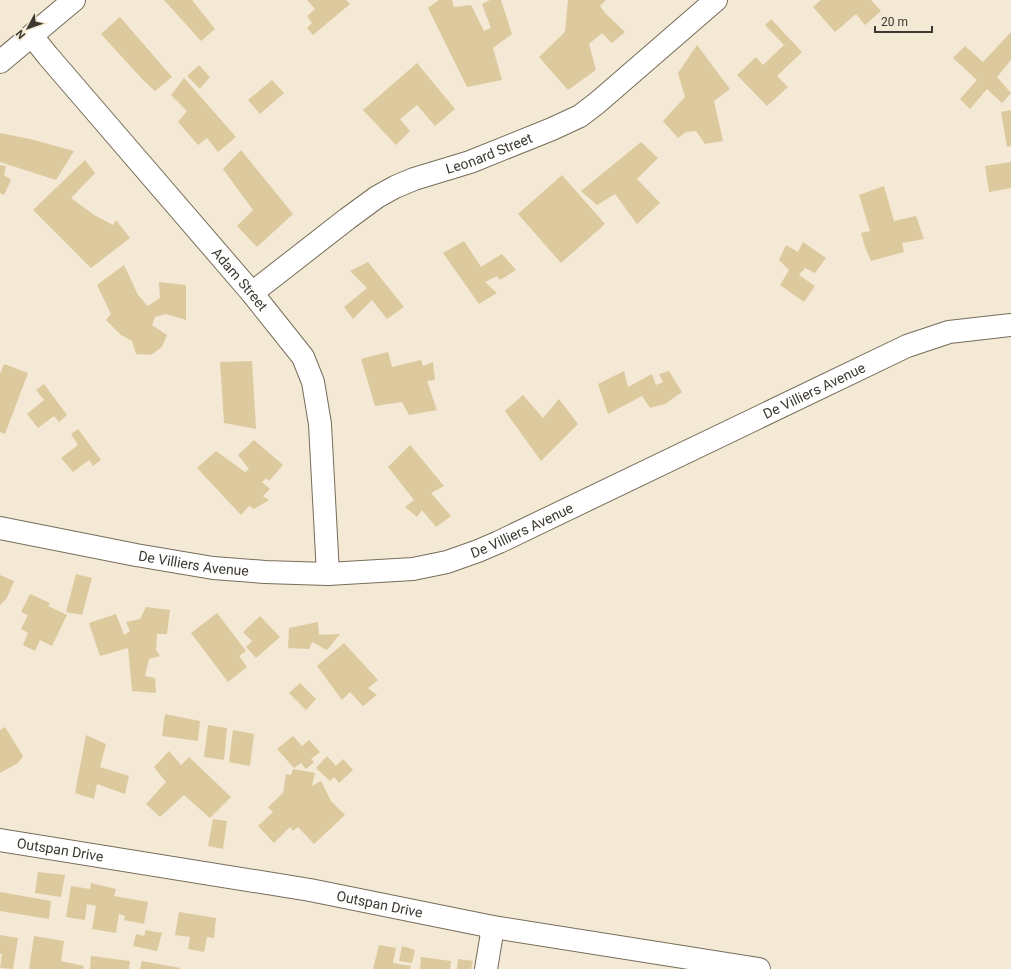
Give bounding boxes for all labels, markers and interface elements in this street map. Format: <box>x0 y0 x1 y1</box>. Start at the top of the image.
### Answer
north arrow <box>8 8 48 48</box>
scale bar <box>875 8 932 34</box>
text: 20 m <box>881 15 908 29</box>
text: N <box>13 27 28 41</box>
street label: Leonard Street <box>444 130 535 177</box>
street label: Adam Street <box>209 245 271 314</box>
street label: De Villiers Avenue <box>760 359 868 422</box>
street label: De Villiers Avenue <box>468 500 576 561</box>
street label: De Villiers Avenue <box>137 548 249 579</box>
street label: Outspan Drive <box>16 835 105 865</box>
street label: Outspan Drive <box>335 888 424 921</box>

